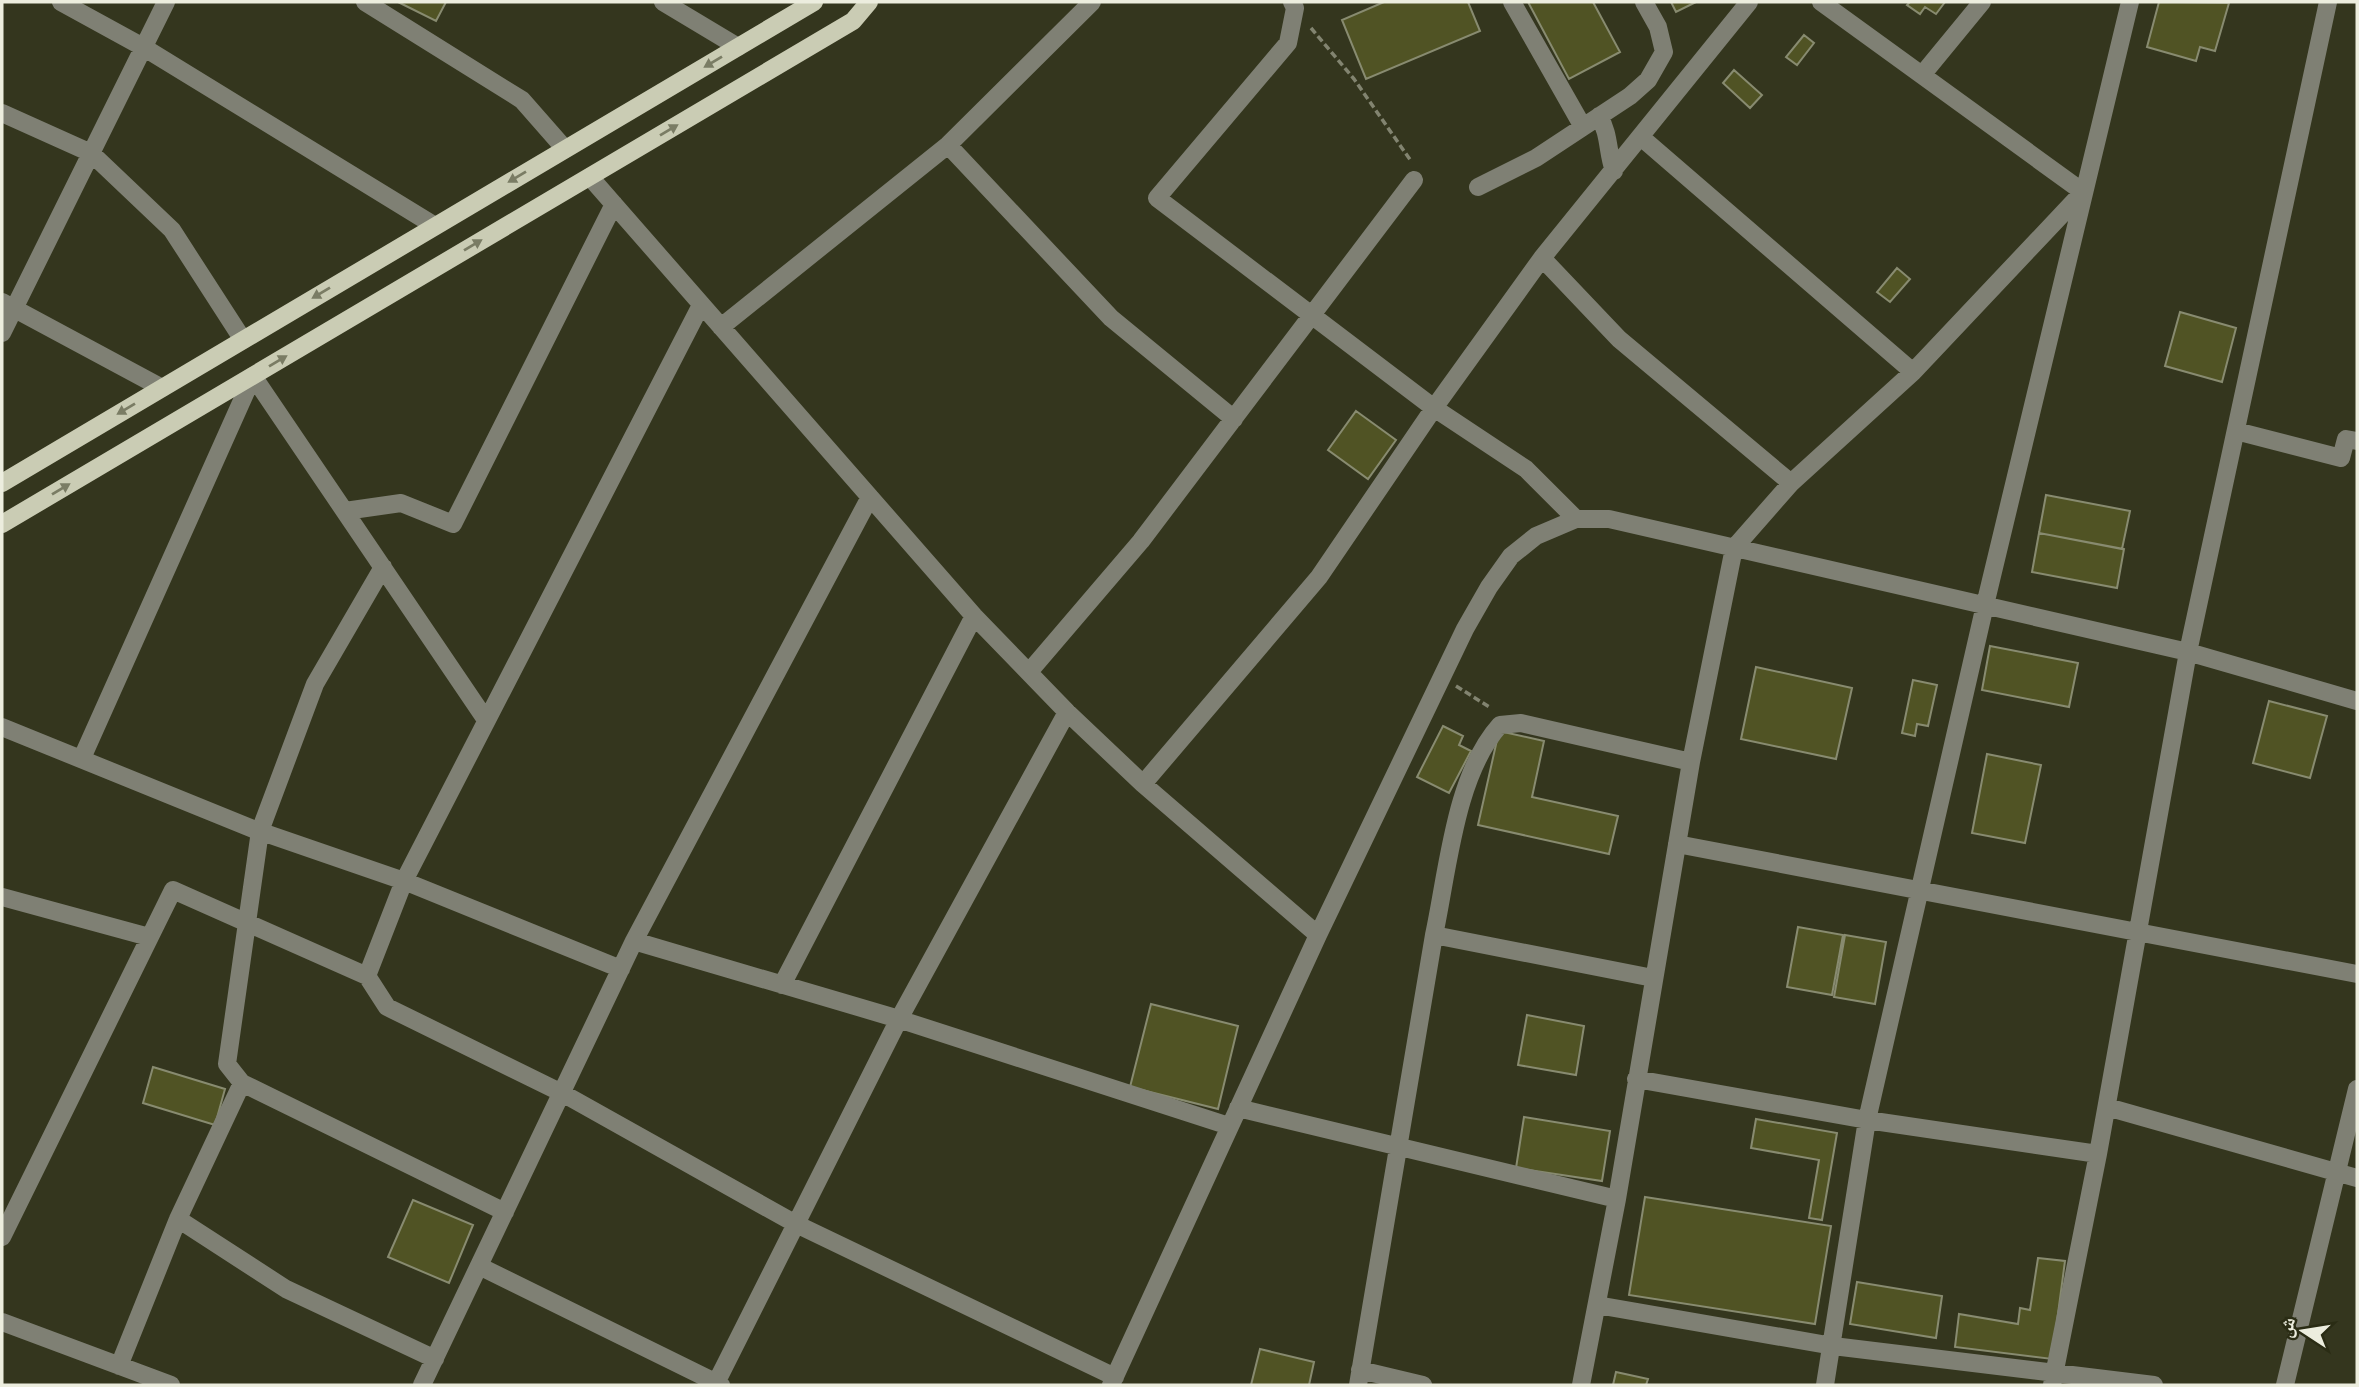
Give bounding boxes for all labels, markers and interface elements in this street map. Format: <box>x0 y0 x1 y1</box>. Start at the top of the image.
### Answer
one-way arrow <box>703 55 723 67</box>
one-way arrow <box>660 123 679 136</box>
one-way arrow <box>508 171 527 184</box>
one-way arrow <box>464 239 483 252</box>
one-way arrow <box>312 287 331 300</box>
one-way arrow <box>268 355 287 367</box>
one-way arrow <box>116 403 135 415</box>
one-way arrow <box>51 483 70 496</box>
north arrow <box>2268 1296 2338 1366</box>
text: ش <box>2274 1315 2300 1340</box>

